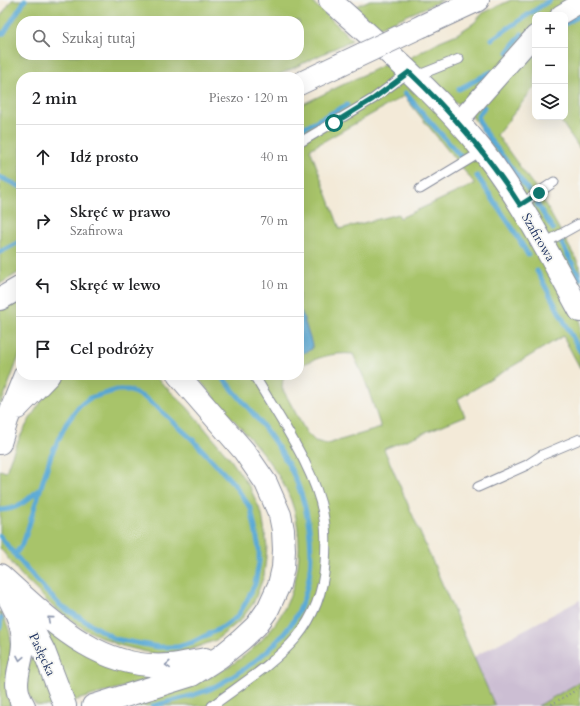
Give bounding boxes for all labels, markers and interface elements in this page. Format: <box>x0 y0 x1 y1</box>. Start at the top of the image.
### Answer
map controls <box>532 12 568 120</box>
button: + <box>532 12 568 48</box>
search box <box>16 16 304 60</box>
icon: search <box>30 27 52 49</box>
text: Szukaj tutaj <box>62 28 136 48</box>
button: − <box>532 48 568 84</box>
button: layers <box>532 84 568 120</box>
text: 2 min <box>32 87 77 110</box>
text: Pieszo · 120 m <box>209 89 288 107</box>
route start <box>325 114 343 132</box>
icon: ahead <box>32 146 54 168</box>
text: Idź prosto <box>70 147 138 167</box>
text: 40 m <box>260 148 288 166</box>
route end <box>530 184 548 202</box>
text: Skręć w prawo <box>70 202 171 222</box>
icon: right <box>32 210 54 232</box>
street label: Szafirowa <box>517 210 559 265</box>
text: 70 m <box>260 212 288 230</box>
text: Szafirowa <box>70 222 123 240</box>
icon: left <box>32 274 54 296</box>
text: Skręć w lewo <box>70 275 160 295</box>
text: 10 m <box>260 276 288 294</box>
icon: arrive <box>32 338 54 360</box>
text: Cel podróży <box>70 339 154 359</box>
one-way arrow <box>47 617 54 624</box>
street label: Pasłęcka <box>24 630 60 679</box>
one-way arrow <box>17 654 25 661</box>
one-way arrow <box>165 660 171 669</box>

